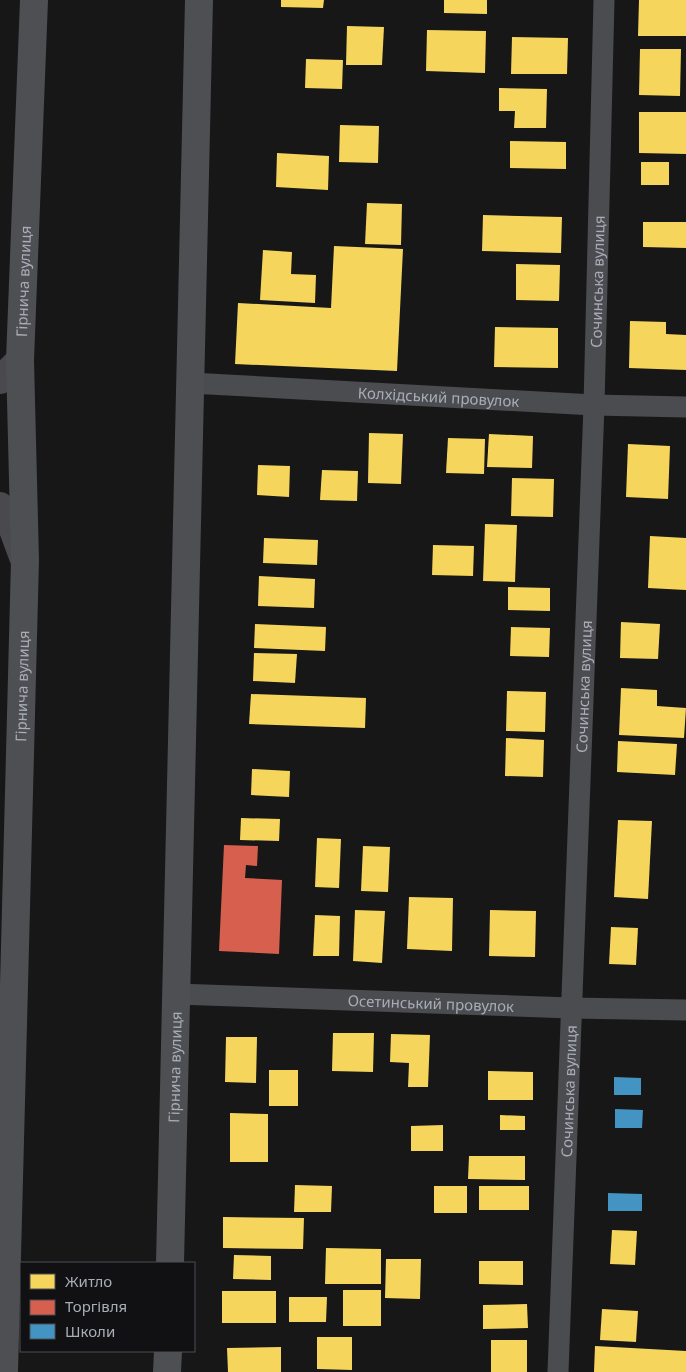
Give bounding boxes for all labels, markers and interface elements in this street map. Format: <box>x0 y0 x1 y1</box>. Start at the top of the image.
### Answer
street label: Сочинська вулиця <box>585 215 609 348</box>
street label: Гірнича вулиця <box>11 225 35 337</box>
street label: Колхідський провулок <box>357 382 520 411</box>
street label: Сочинська вулиця <box>571 620 596 753</box>
street label: Гірнича вулиця <box>10 630 33 742</box>
street label: Осетинський провулок <box>347 990 514 1016</box>
street label: Гірнича вулиця <box>163 1011 186 1123</box>
street label: Сочинська вулиця <box>556 1025 581 1158</box>
legend <box>20 1262 195 1352</box>
text: Житло <box>65 1271 112 1291</box>
text: Торгівля <box>65 1296 127 1316</box>
text: Школи <box>65 1321 115 1341</box>

